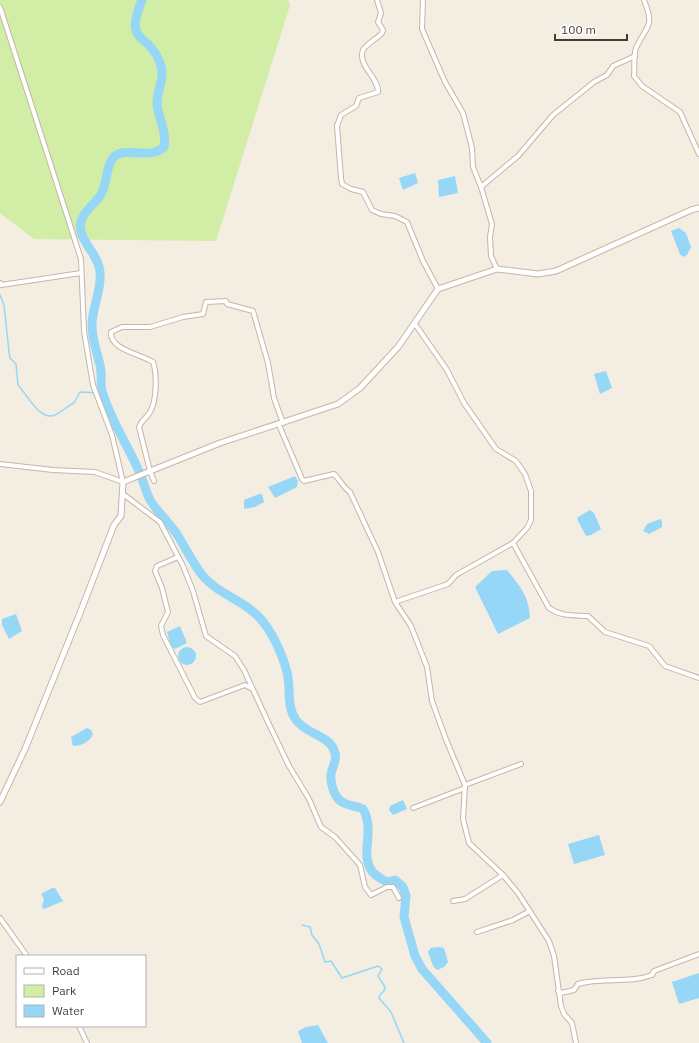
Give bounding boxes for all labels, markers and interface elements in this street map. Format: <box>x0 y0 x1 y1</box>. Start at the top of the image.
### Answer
scale bar <box>555 16 627 42</box>
text: 100 m <box>561 22 596 37</box>
legend <box>16 955 146 1027</box>
text: Road <box>52 963 80 978</box>
text: Park <box>52 983 77 998</box>
text: Water <box>52 1003 85 1018</box>

